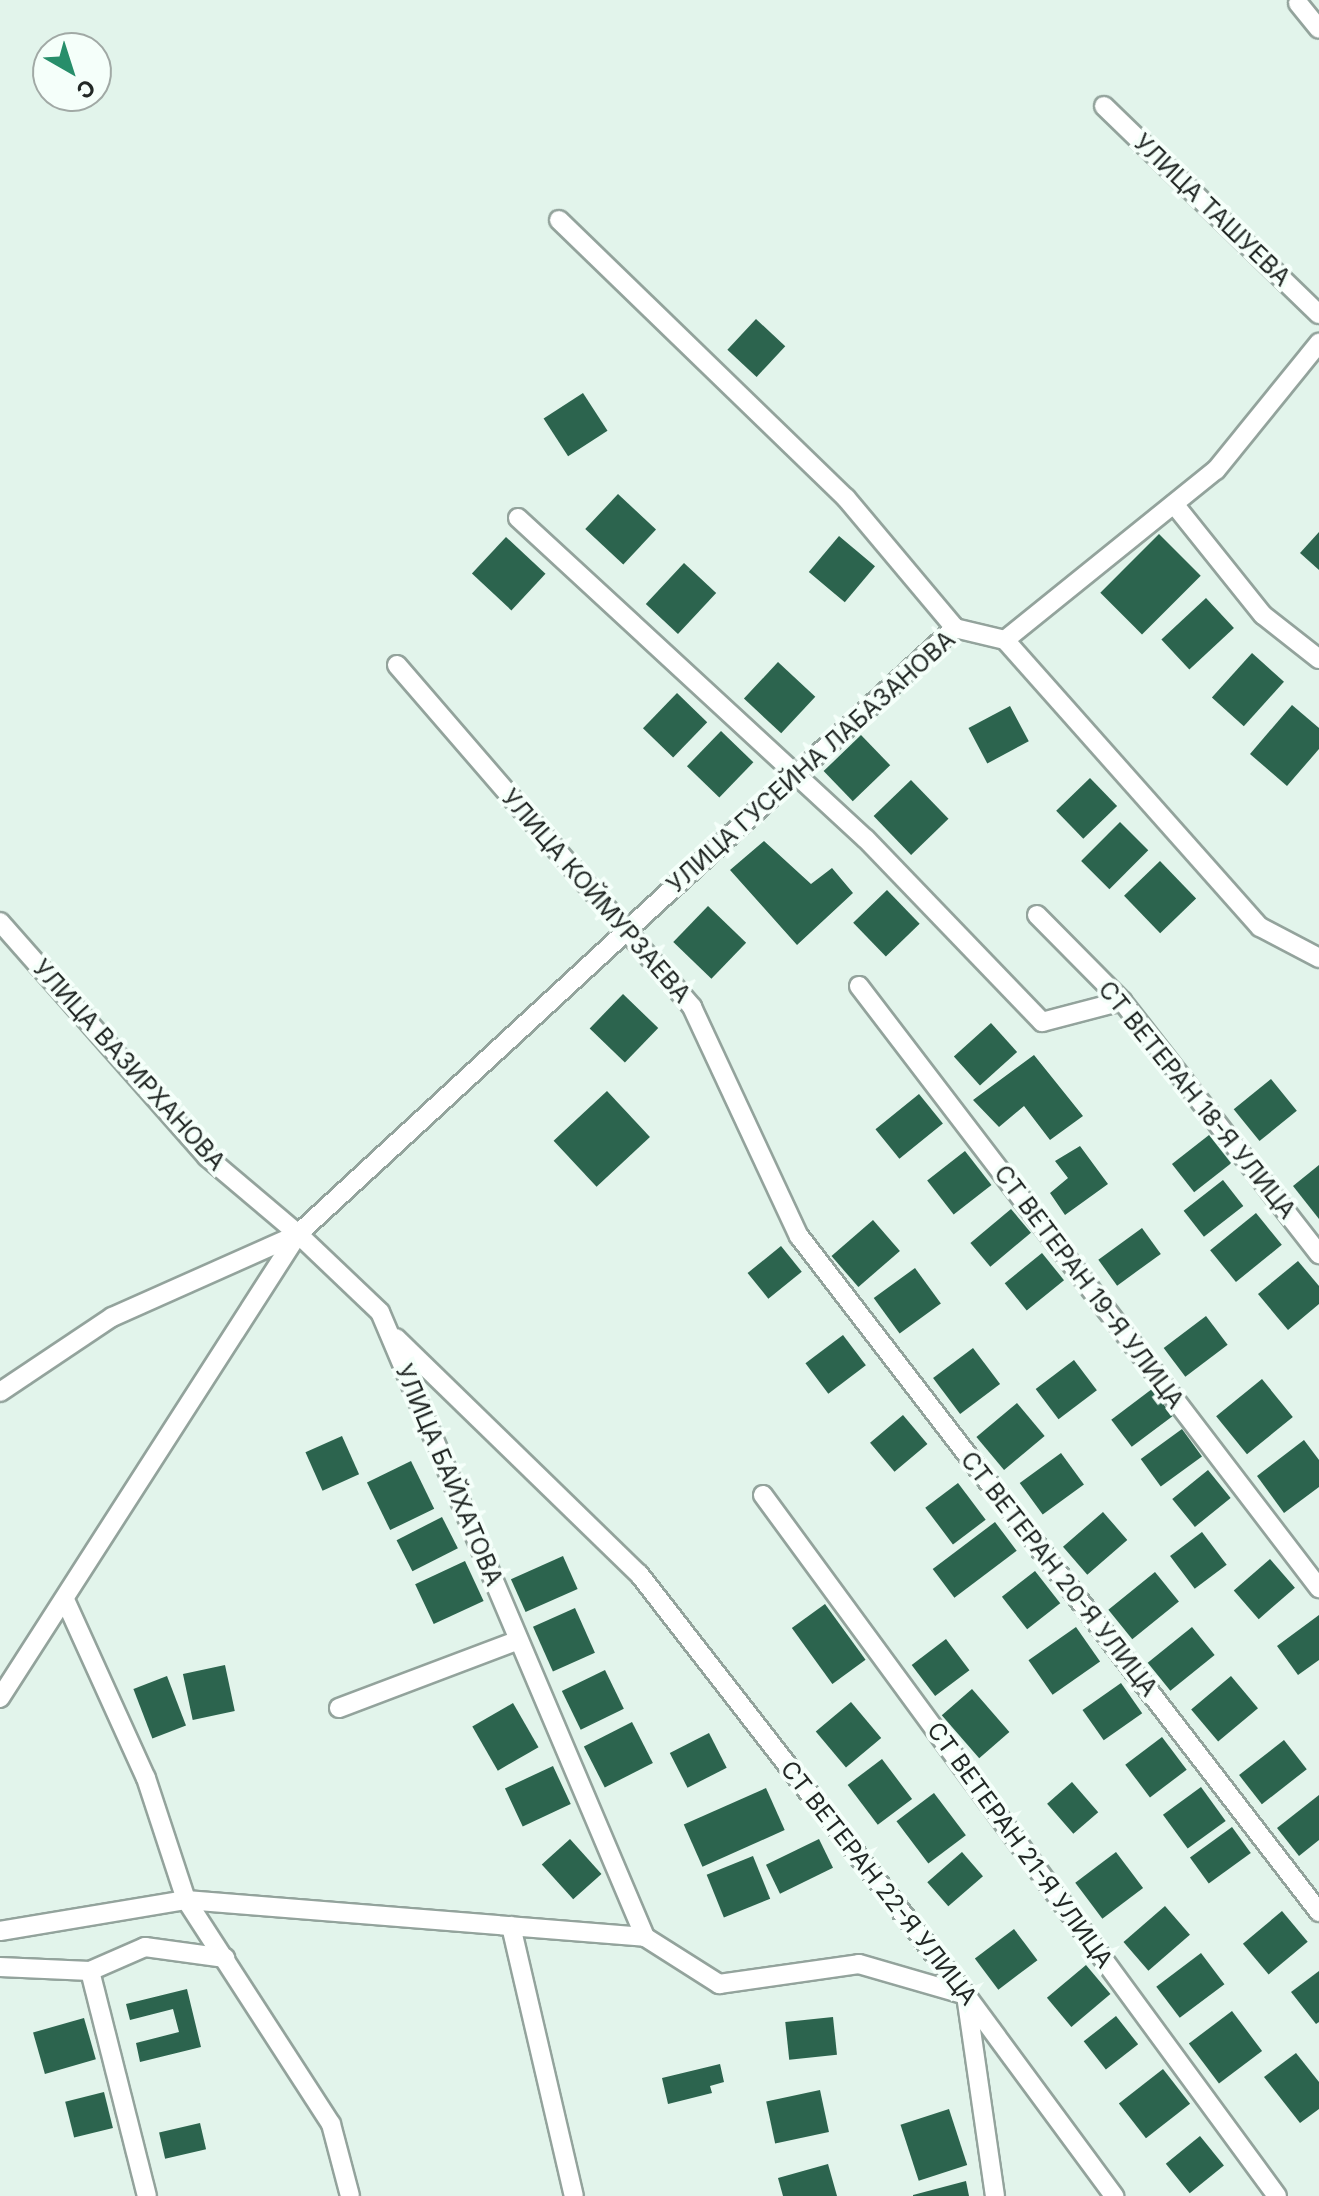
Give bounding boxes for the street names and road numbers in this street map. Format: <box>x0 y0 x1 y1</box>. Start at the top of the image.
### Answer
street label: УЛИЦА ТАШУЕВА <box>1128 128 1296 292</box>
street label: УЛИЦА ГУСЕЙНА ЛАБАЗАНОВА <box>661 625 961 899</box>
street label: УЛИЦА КОЙМУРЗАЕВА <box>495 783 697 1009</box>
street label: УЛИЦА ВАЗИРХАНОВА <box>27 954 231 1176</box>
street label: СТ ВЕТЕРАН 18-Я УЛИЦА <box>1092 975 1302 1225</box>
street label: СТ ВЕТЕРАН 19-Я УЛИЦА <box>988 1160 1190 1414</box>
street label: УЛИЦА БАЙХАТОВА <box>389 1360 509 1590</box>
street label: СТ ВЕТЕРАН 20-Я УЛИЦА <box>955 1446 1163 1702</box>
street label: СТ ВЕТЕРАН 21-Я УЛИЦА <box>921 1716 1119 1974</box>
street label: СТ ВЕТЕРАН 22-Я УЛИЦА <box>775 1755 983 2011</box>

